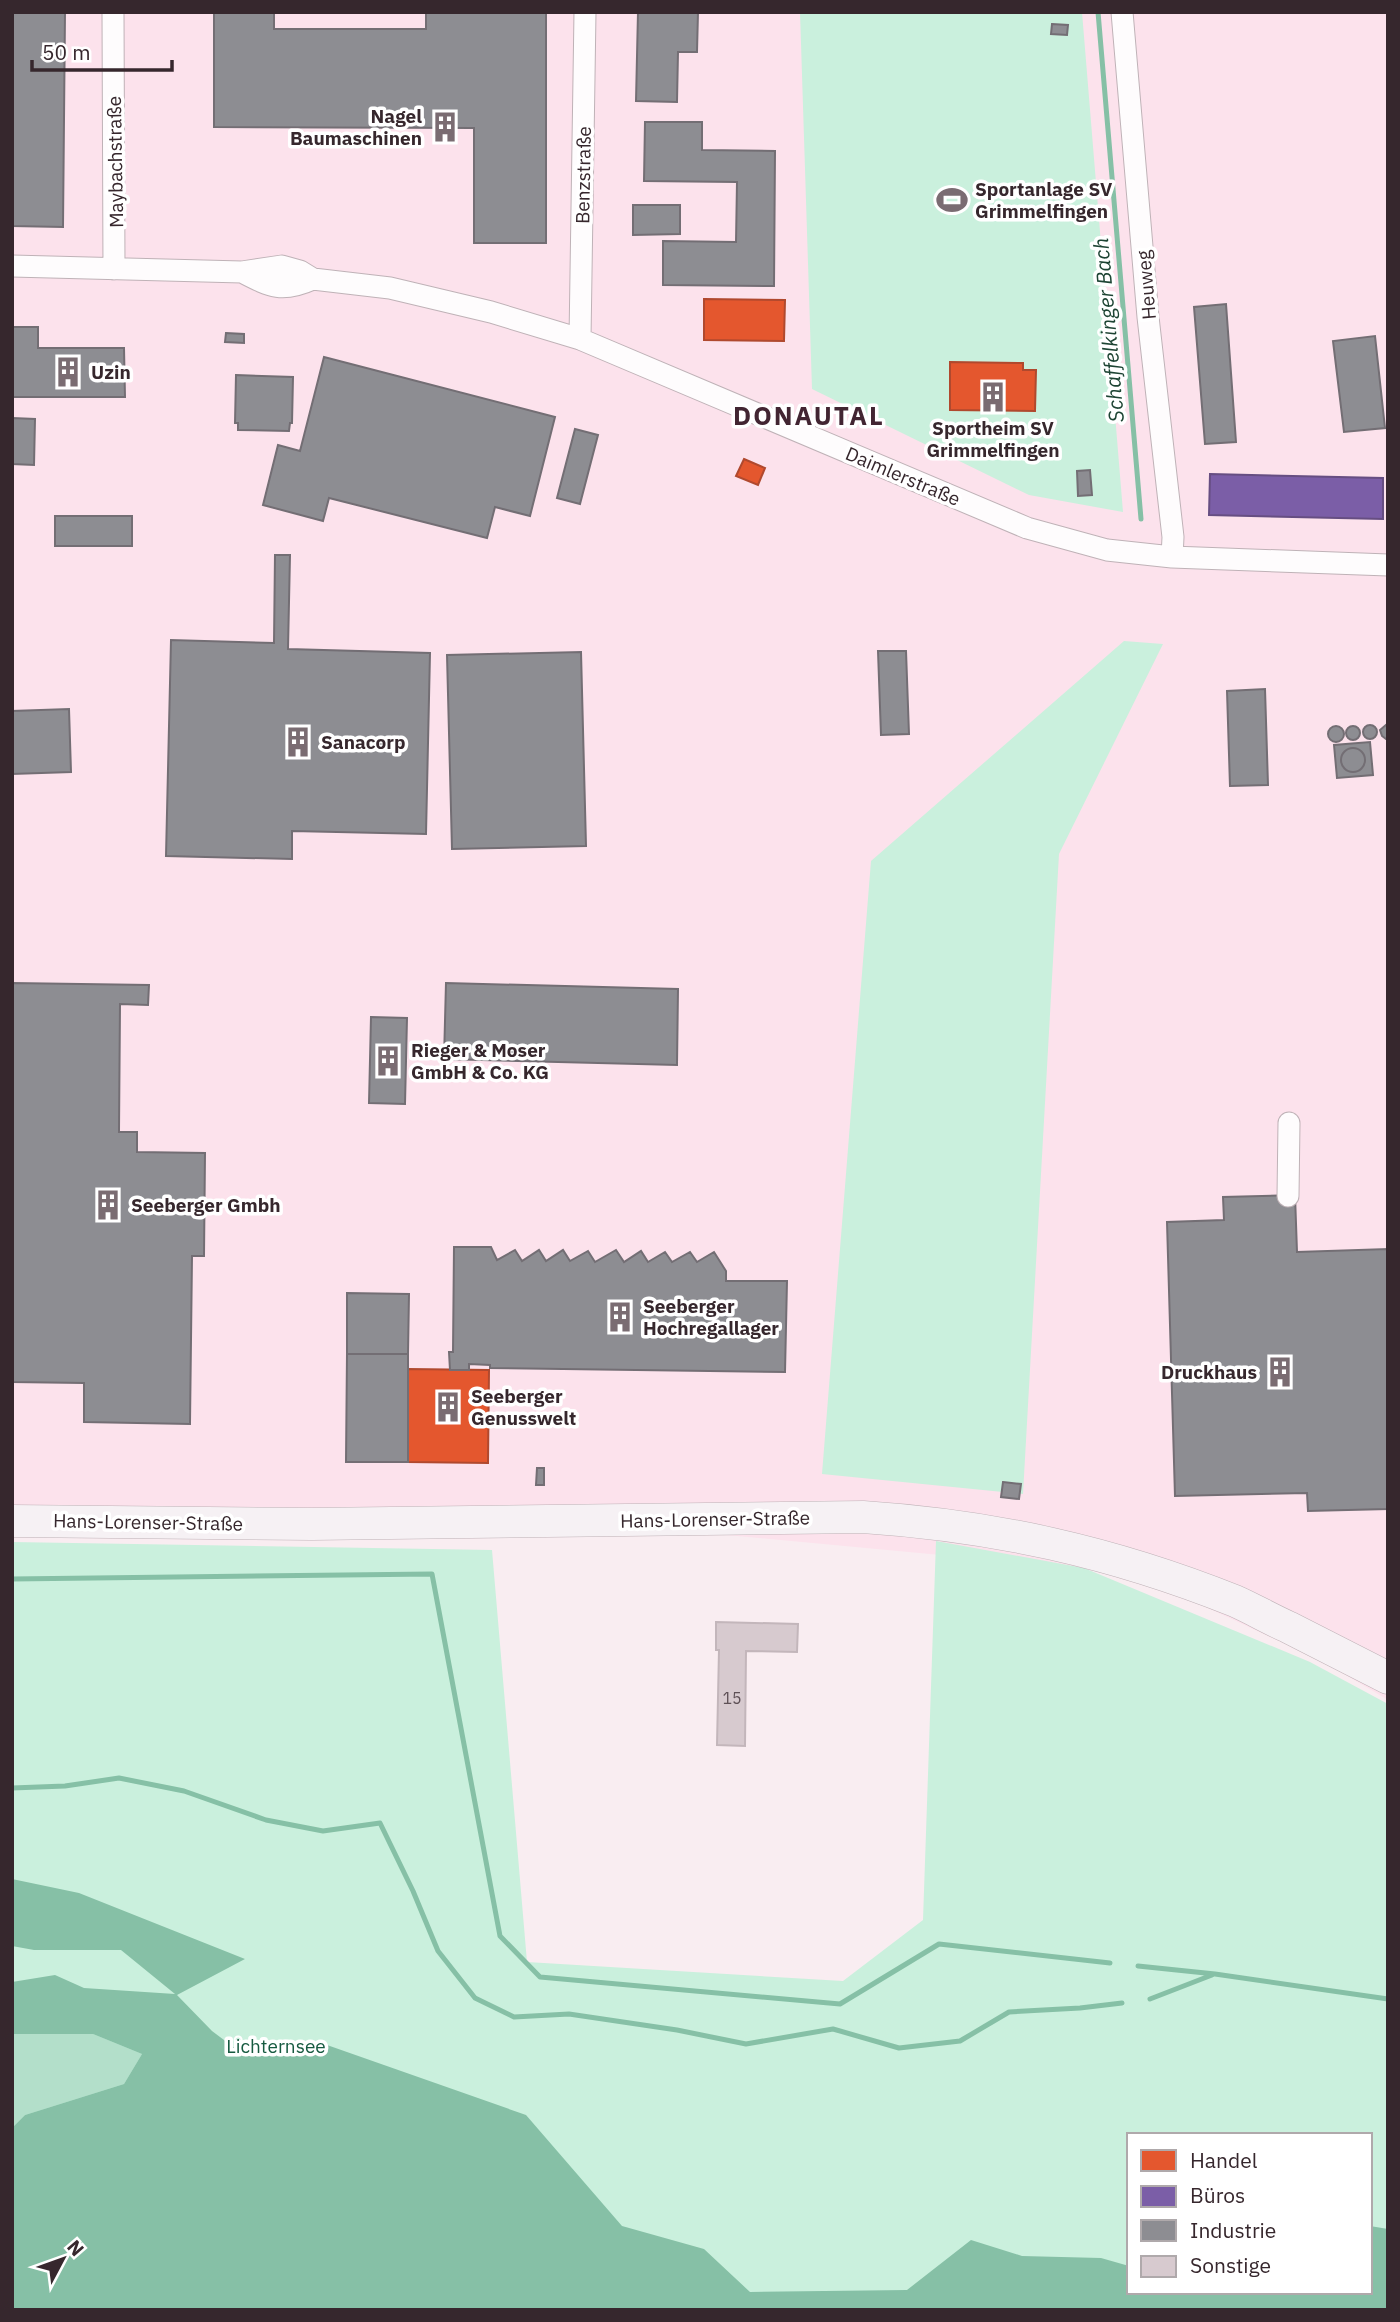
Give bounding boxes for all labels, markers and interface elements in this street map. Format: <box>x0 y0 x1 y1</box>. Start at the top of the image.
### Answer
scale bar <box>32 28 172 72</box>
text: 50 m <box>42 38 91 66</box>
street label: Maybachstraße <box>102 96 128 228</box>
place label: Nagel Baumaschinen <box>290 104 422 150</box>
building icon: Nagel Baumaschinen <box>428 110 462 144</box>
street label: Benzstraße <box>570 126 596 224</box>
place label: Sportanlage SV Grimmelfingen <box>975 177 1113 223</box>
sports icon: Sportanlage SV Grimmelfingen <box>935 183 969 217</box>
water label: Schaffelkinger Bach <box>1086 237 1130 424</box>
street label: Heuweg <box>1131 249 1161 321</box>
building icon: Uzin <box>51 355 85 389</box>
place label: Uzin <box>91 360 131 384</box>
building icon: Sportheim SV Grimmelfingen <box>976 380 1010 414</box>
district label: DONAUTAL <box>733 398 885 432</box>
place label: Sportheim SV Grimmelfingen <box>926 416 1060 462</box>
street label: Daimlerstraße <box>842 441 964 511</box>
building icon: Sanacorp <box>281 725 315 759</box>
place label: Sanacorp <box>321 730 405 754</box>
place label: Rieger & Moser GmbH & Co. KG <box>411 1038 549 1084</box>
building icon: Rieger & Moser GmbH & Co. KG <box>371 1044 405 1078</box>
building icon: Seeberger Gmbh <box>91 1188 125 1222</box>
place label: Seeberger Gmbh <box>131 1193 281 1217</box>
place label: Seeberger Hochregallager <box>643 1294 779 1340</box>
building icon: Seeberger Hochregallager <box>603 1300 637 1334</box>
building icon: Druckhaus <box>1263 1355 1297 1389</box>
place label: Druckhaus <box>1161 1360 1257 1384</box>
place label: Seeberger Genusswelt <box>471 1384 576 1430</box>
building icon: Seeberger Genusswelt <box>431 1390 465 1424</box>
street label: Hans-Lorenser-Straße <box>620 1505 810 1533</box>
street label: Hans-Lorenser-Straße <box>53 1508 243 1536</box>
house number: 15 <box>722 1688 742 1708</box>
park label: Lichternsee <box>226 2034 326 2058</box>
legend <box>1127 2133 1372 2294</box>
text: Handel <box>1190 2146 1258 2174</box>
text: Büros <box>1190 2181 1245 2209</box>
text: Industrie <box>1190 2216 1276 2244</box>
north arrow <box>28 2224 98 2294</box>
text: N <box>62 2235 89 2261</box>
text: Sonstige <box>1190 2251 1271 2279</box>

